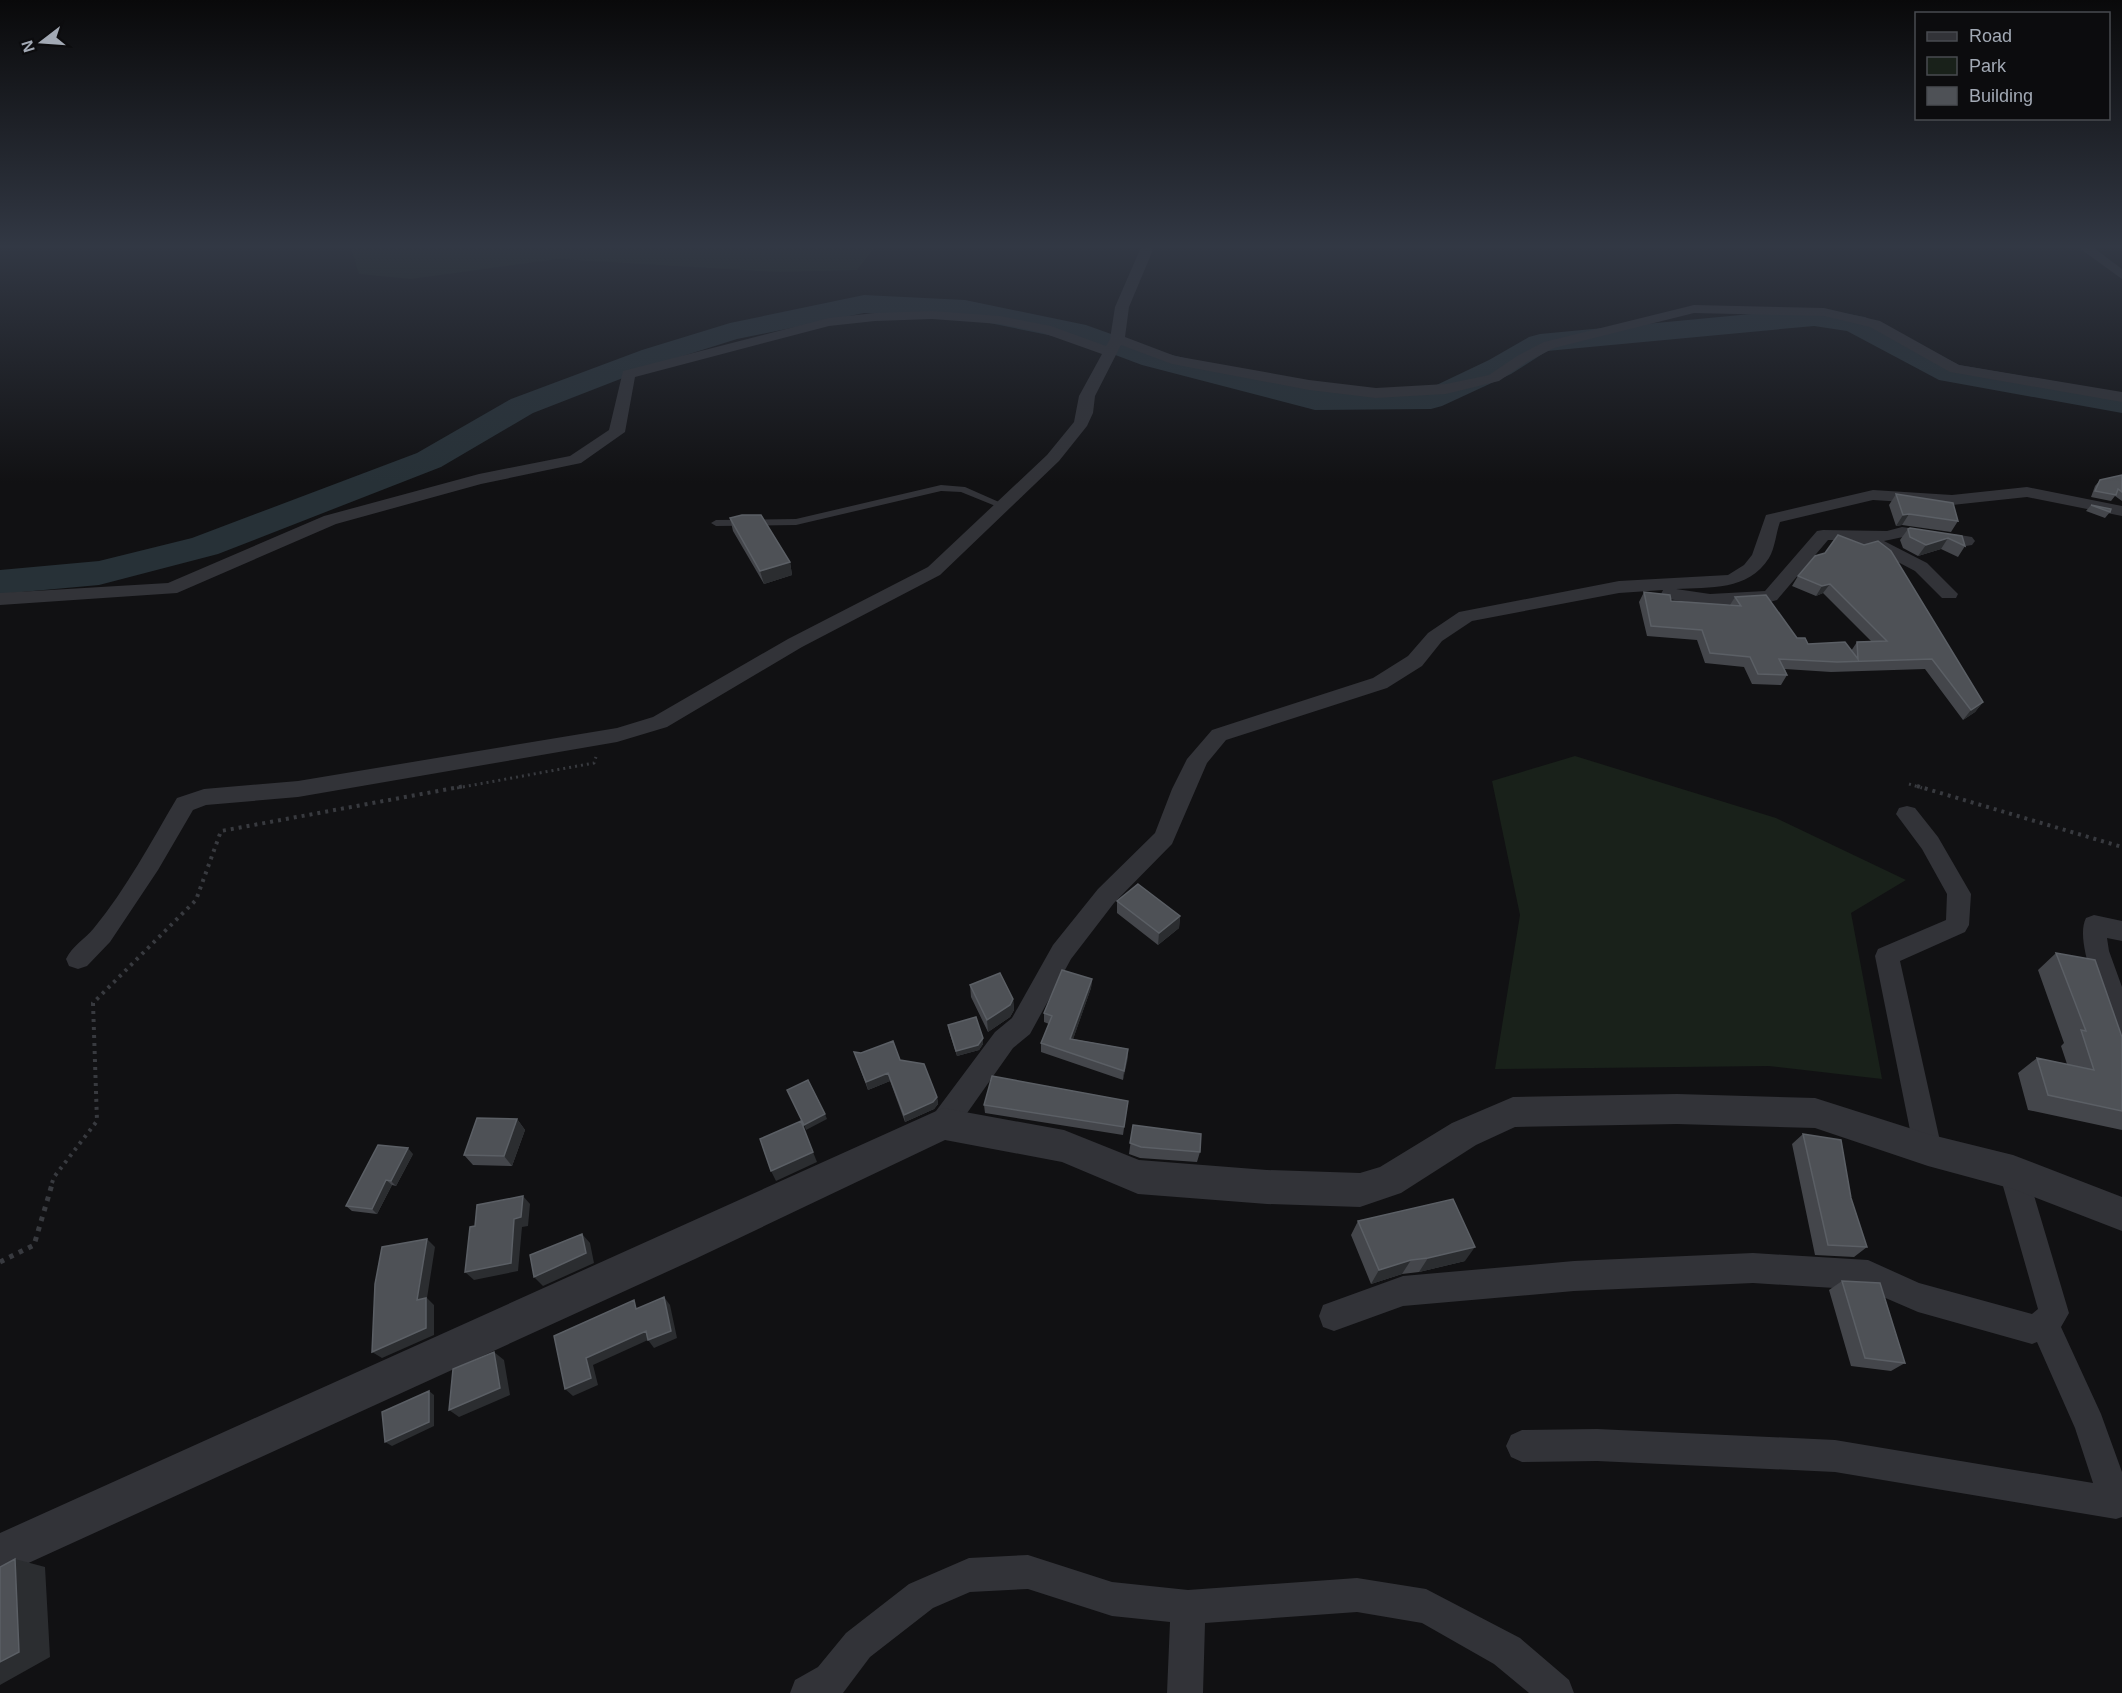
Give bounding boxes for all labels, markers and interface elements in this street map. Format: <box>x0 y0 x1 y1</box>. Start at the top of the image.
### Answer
north arrow <box>12 12 72 72</box>
legend <box>1915 12 2110 120</box>
text: Road <box>1969 26 2012 46</box>
text: N <box>18 38 38 54</box>
text: Park <box>1969 56 2007 76</box>
text: Building <box>1969 86 2033 106</box>

